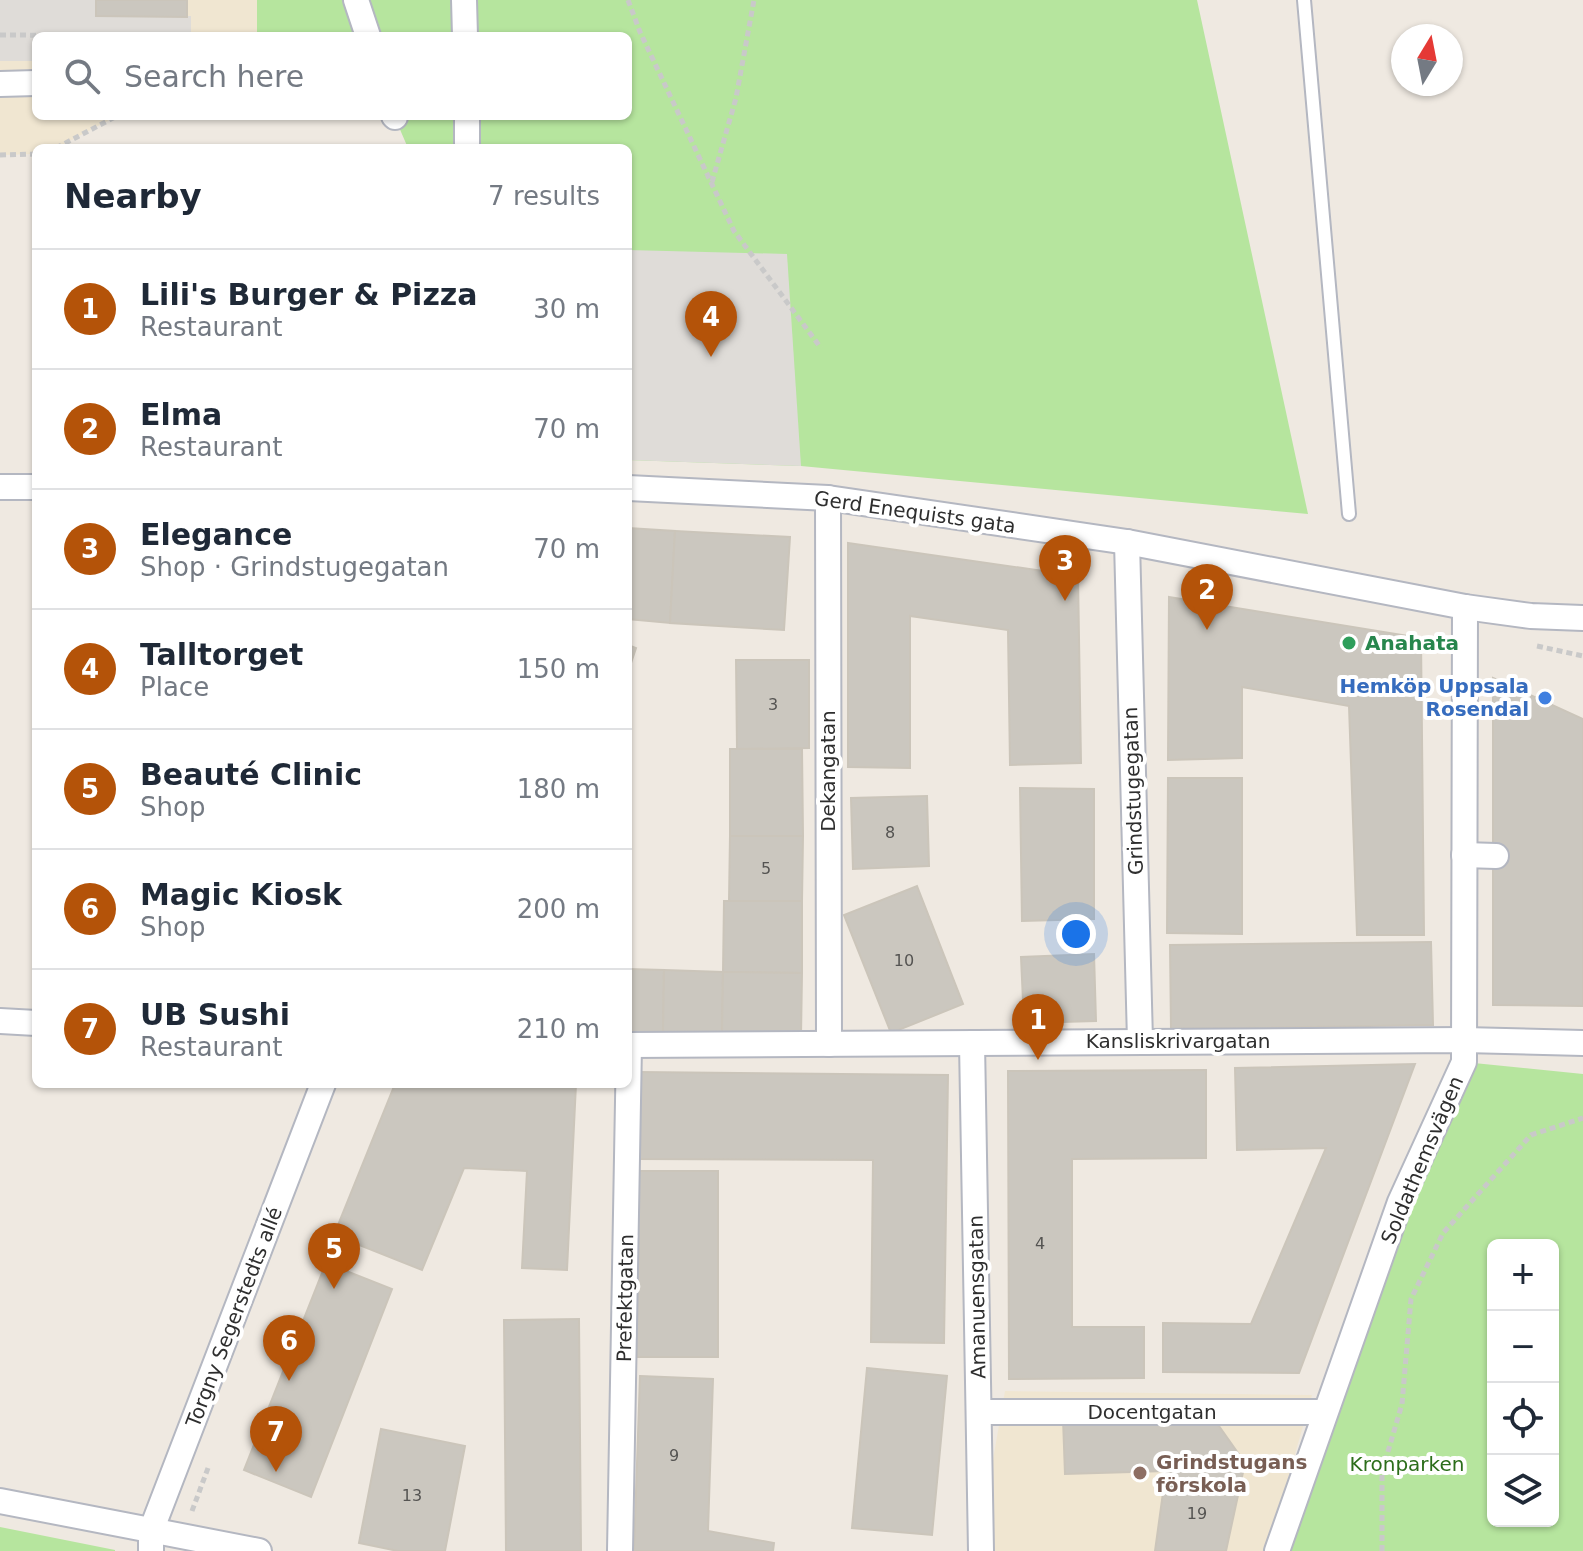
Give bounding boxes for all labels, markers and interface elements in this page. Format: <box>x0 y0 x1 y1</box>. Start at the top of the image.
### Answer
north arrow <box>1391 24 1463 96</box>
search box <box>32 32 632 120</box>
icon: search <box>60 54 104 98</box>
text: Search here <box>124 59 304 94</box>
text: Nearby <box>64 176 202 216</box>
text: 7 results <box>488 181 600 211</box>
text: Lili's Burger & Pizza <box>140 277 478 312</box>
pin: 4 <box>685 291 737 357</box>
text: 1 <box>81 294 99 324</box>
text: 30 m <box>533 294 600 324</box>
text: Restaurant <box>140 312 282 342</box>
text: Elma <box>140 397 222 432</box>
text: 2 <box>81 414 99 444</box>
text: 70 m <box>533 414 600 444</box>
text: Restaurant <box>140 432 282 462</box>
street label: Gerd Enequists gata <box>813 486 1017 538</box>
text: Elegance <box>140 517 292 552</box>
text: 3 <box>81 534 99 564</box>
text: 70 m <box>533 534 600 564</box>
pin: 3 <box>1039 535 1091 601</box>
text: Shop · Grindstugegatan <box>140 552 449 582</box>
pin: 2 <box>1181 564 1233 630</box>
place label: Anahata <box>1365 631 1459 655</box>
marker: Anahata <box>1340 634 1358 652</box>
text: Talltorget <box>140 637 303 672</box>
text: 4 <box>81 654 99 684</box>
text: 150 m <box>517 654 600 684</box>
text: Place <box>140 672 209 702</box>
place label: Hemköp Uppsala Rosendal <box>1339 674 1529 721</box>
marker: Hemköp Uppsala Rosendal <box>1536 689 1554 707</box>
house number: 3 <box>768 695 778 714</box>
street label: Grindstugegatan <box>1118 706 1148 876</box>
street label: Dekangatan <box>816 710 840 832</box>
text: Beauté Clinic <box>140 757 362 792</box>
text: 5 <box>81 774 99 804</box>
text: 180 m <box>517 774 600 804</box>
text: Shop <box>140 792 205 822</box>
house number: 8 <box>885 823 895 842</box>
house number: 5 <box>761 859 771 878</box>
text: Magic Kiosk <box>140 877 342 912</box>
text: 6 <box>81 894 99 924</box>
text: 200 m <box>517 894 600 924</box>
text: Shop <box>140 912 205 942</box>
your location <box>1056 914 1096 954</box>
house number: 10 <box>894 951 914 970</box>
pin: 1 <box>1012 994 1064 1060</box>
text: UB Sushi <box>140 997 290 1032</box>
text: 7 <box>81 1014 99 1044</box>
text: 210 m <box>517 1014 600 1044</box>
street label: Kansliskrivargatan <box>1086 1029 1270 1053</box>
text: Restaurant <box>140 1032 282 1062</box>
street label: Soldathemsvägen <box>1376 1072 1468 1248</box>
street label: Torgny Segerstedts allé <box>180 1203 287 1432</box>
street label: Amanuensgatan <box>964 1215 990 1379</box>
pin: 5 <box>308 1223 360 1289</box>
street label: Prefektgatan <box>612 1234 638 1362</box>
house number: 4 <box>1035 1234 1045 1253</box>
map controls <box>1487 1239 1559 1527</box>
button: + <box>1487 1239 1559 1311</box>
button: − <box>1487 1311 1559 1383</box>
pin: 6 <box>263 1315 315 1381</box>
button: locate <box>1487 1383 1559 1455</box>
street label: Docentgatan <box>1087 1400 1217 1424</box>
pin: 7 <box>250 1406 302 1472</box>
house number: 9 <box>669 1446 679 1465</box>
place label: Grindstugans förskola <box>1156 1450 1307 1497</box>
park label: Kronparken <box>1350 1452 1464 1476</box>
button: layers <box>1487 1455 1559 1527</box>
marker: Grindstugans förskola <box>1131 1464 1149 1482</box>
house number: 13 <box>402 1486 422 1505</box>
house number: 19 <box>1187 1504 1207 1523</box>

